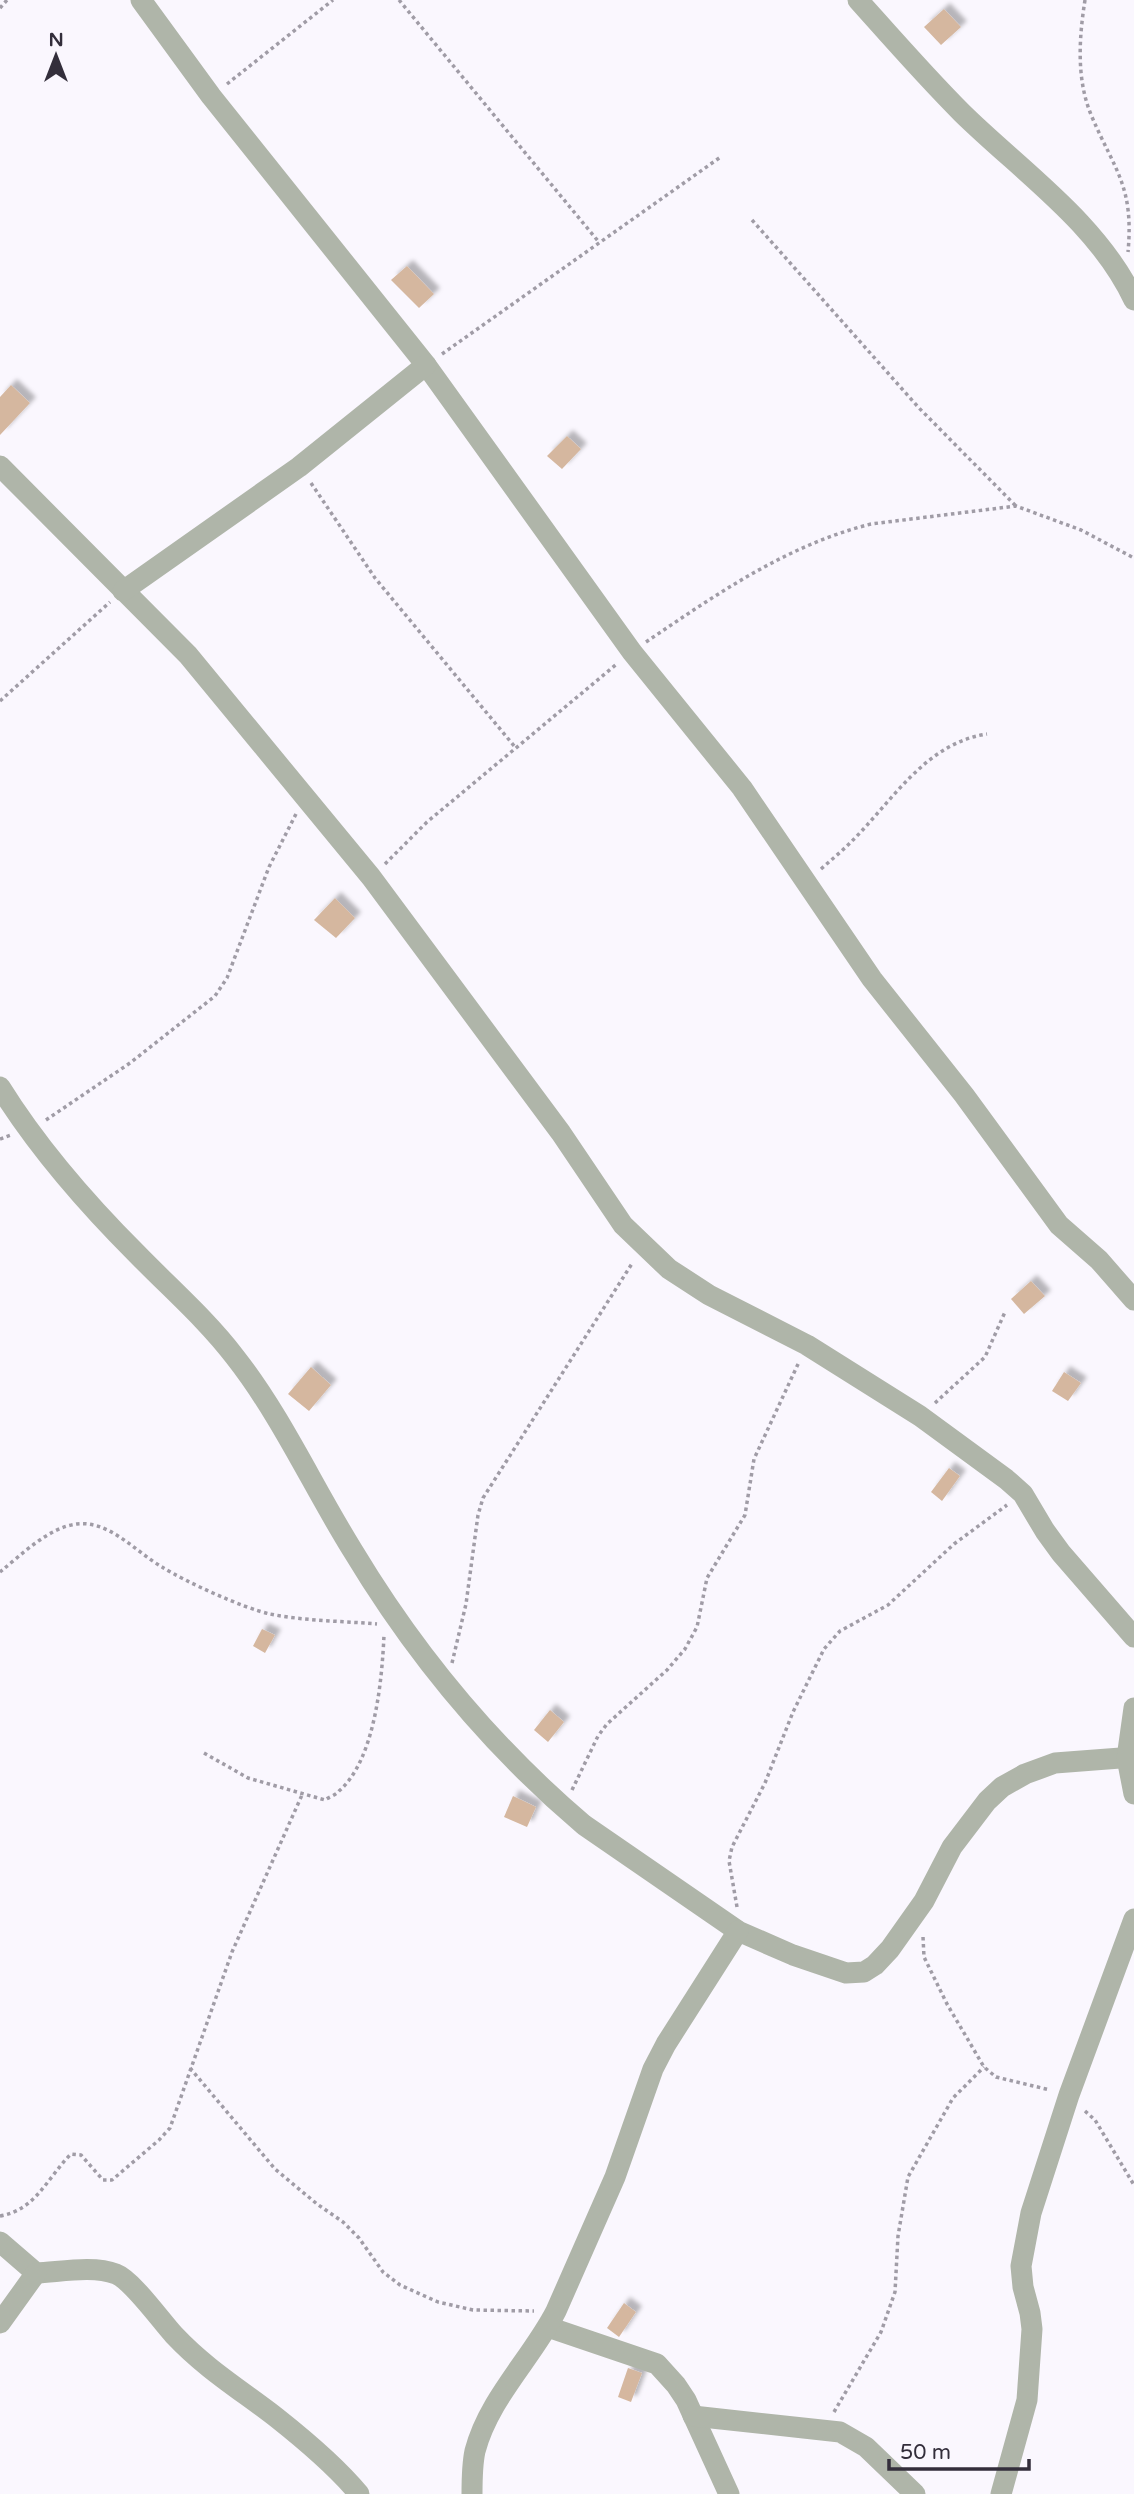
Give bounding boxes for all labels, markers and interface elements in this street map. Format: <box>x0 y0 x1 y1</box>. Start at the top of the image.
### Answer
north arrow <box>21 21 91 91</box>
text: N <box>48 29 64 51</box>
scale bar <box>889 2428 1029 2472</box>
text: 50 m <box>900 2440 951 2465</box>

